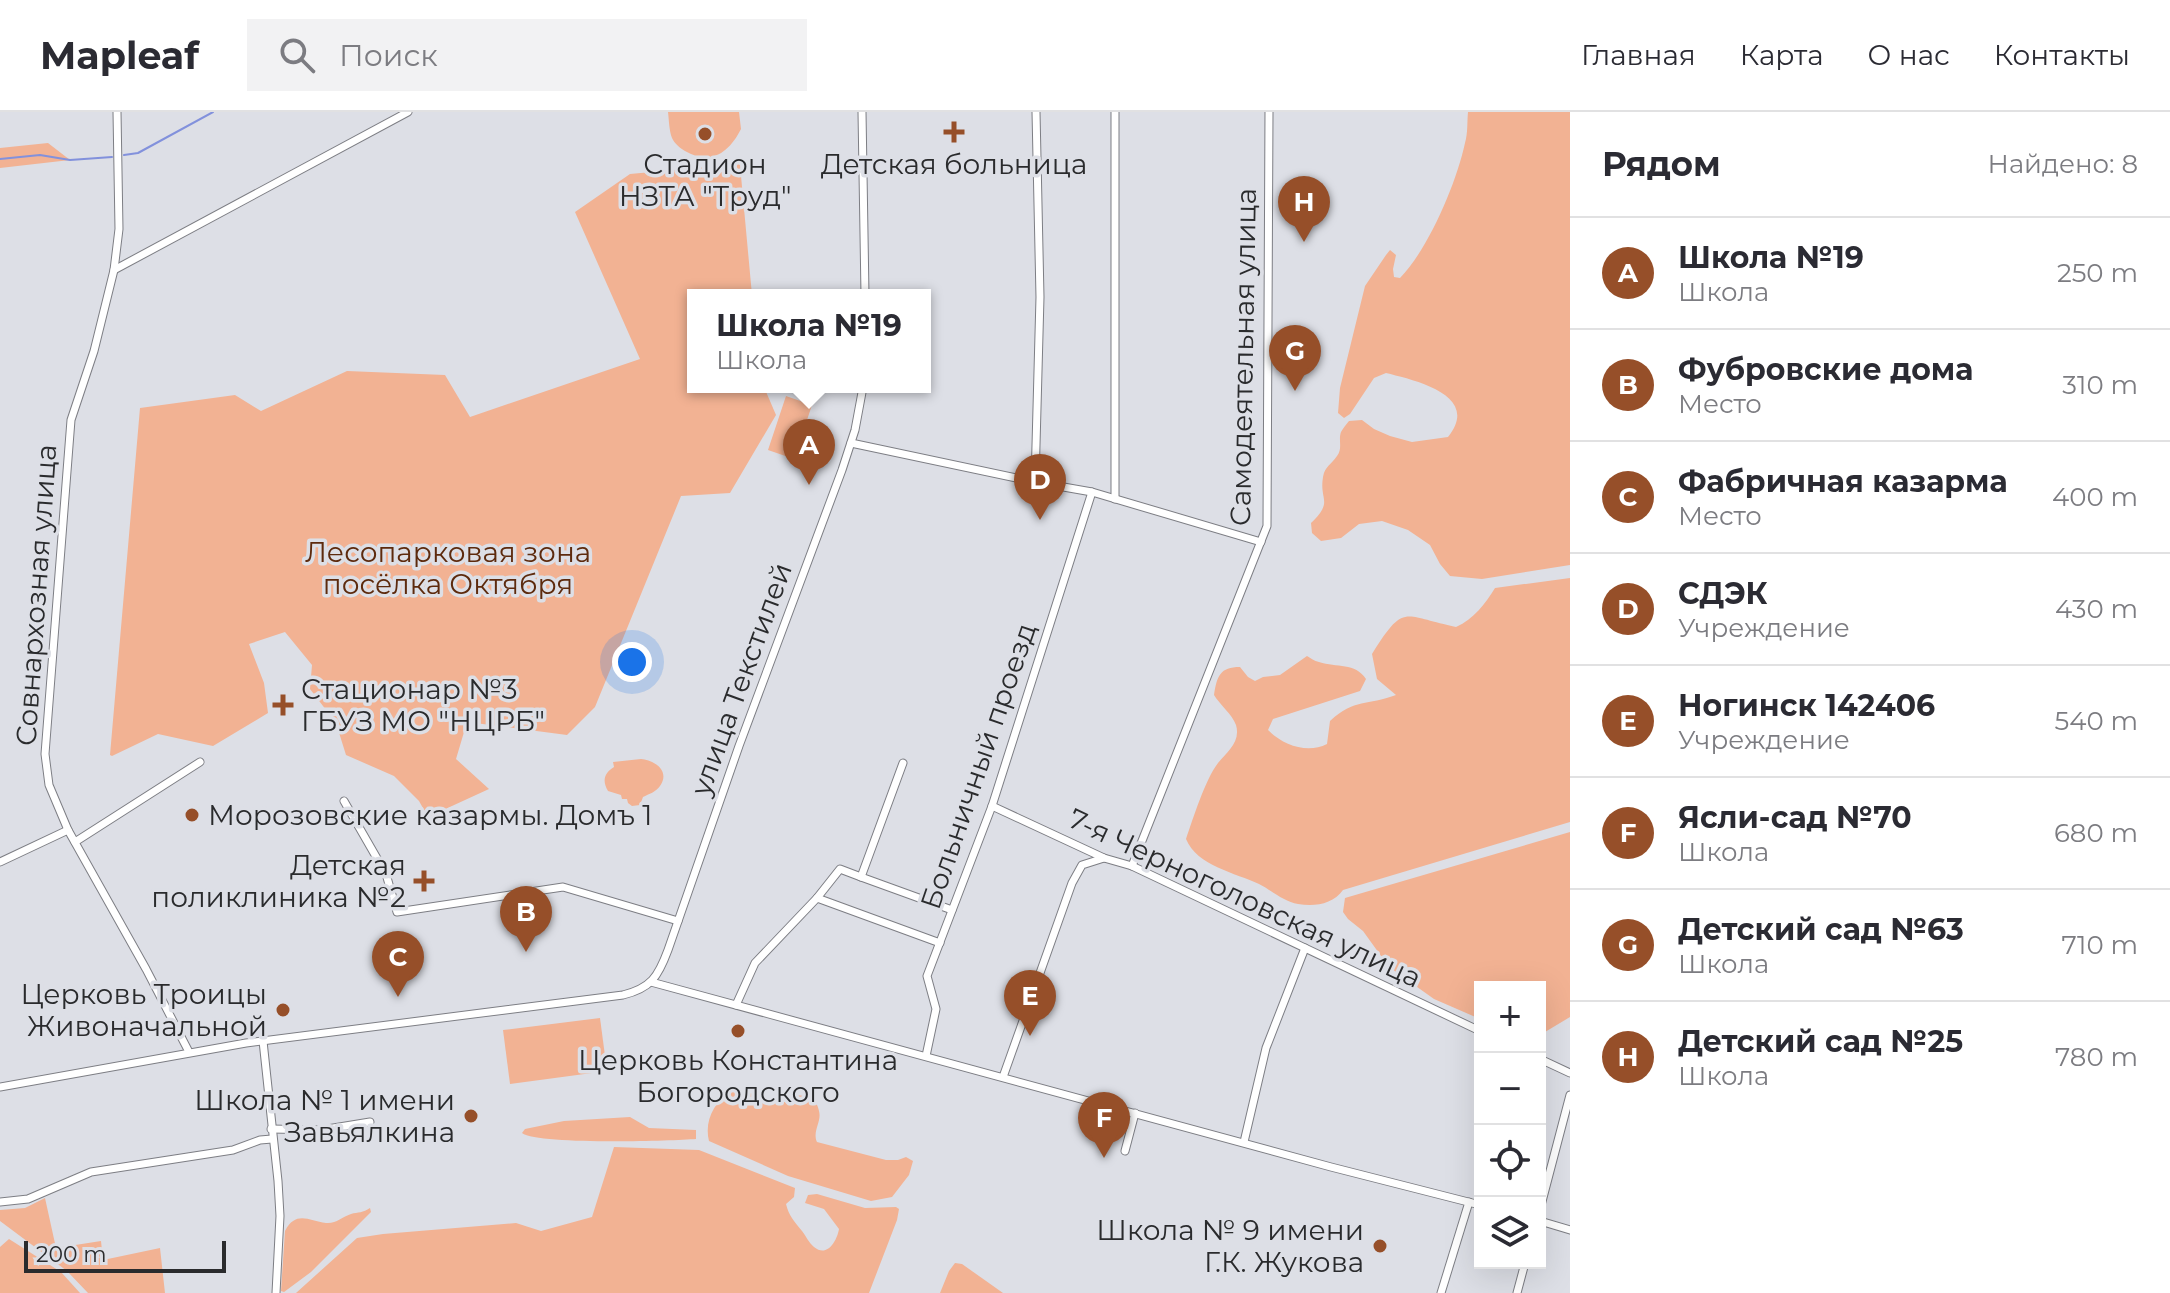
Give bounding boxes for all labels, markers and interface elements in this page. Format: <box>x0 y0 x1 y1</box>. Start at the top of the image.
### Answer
search box <box>247 19 807 91</box>
text: Mapleaf <box>40 32 199 79</box>
icon: search <box>275 33 319 77</box>
text: Поиск <box>339 37 438 74</box>
text: Главная <box>1581 38 1696 72</box>
text: Карта <box>1740 38 1824 72</box>
text: О нас <box>1868 38 1950 72</box>
text: Контакты <box>1994 38 2130 72</box>
marker: Детская больница <box>943 121 965 143</box>
marker: Стадион НЗТА "Труд" <box>696 125 714 143</box>
text: Рядом <box>1602 143 1721 185</box>
place label: Стадион НЗТА "Труд" <box>619 147 791 213</box>
place label: Детская больница <box>821 147 1087 181</box>
text: Найдено: 8 <box>1988 148 2138 180</box>
pin: H <box>1278 176 1330 242</box>
street label: Самодеятельная улица <box>1223 188 1263 526</box>
text: Школа №19 <box>1678 239 1864 276</box>
text: A <box>1618 257 1638 289</box>
text: 250 m <box>2057 257 2138 289</box>
text: Школа <box>1678 276 1769 308</box>
popup <box>687 289 931 393</box>
text: Школа №19 <box>716 307 902 344</box>
pin: G <box>1269 325 1321 391</box>
text: Школа <box>716 344 807 376</box>
text: Фубровские дома <box>1678 351 1973 388</box>
text: B <box>1618 369 1638 401</box>
text: 310 m <box>2062 369 2138 401</box>
text: Место <box>1678 388 1762 420</box>
pin: A <box>783 419 835 485</box>
street label: Совнархозная улица <box>9 443 63 747</box>
pin: D <box>1014 454 1066 520</box>
text: Фабричная казарма <box>1678 463 2008 500</box>
text: C <box>1619 481 1637 513</box>
text: 400 m <box>2052 481 2138 513</box>
text: Место <box>1678 500 1762 532</box>
park label: Лесопарковая зона посёлка Октября <box>305 535 591 601</box>
street label: улица Текстилей <box>683 558 799 801</box>
text: СДЭК <box>1678 575 1768 612</box>
text: D <box>1617 593 1639 625</box>
text: 430 m <box>2055 593 2138 625</box>
text: Учреждение <box>1678 612 1850 644</box>
street label: Больничный проезд <box>913 618 1043 914</box>
your location <box>612 642 652 682</box>
place label: Стационар №3 ГБУЗ МО "НЦРБ" <box>301 672 545 738</box>
text: Ногинск 142406 <box>1678 687 1935 724</box>
marker: Стационар №3 ГБУЗ МО "НЦРБ" <box>272 694 294 716</box>
text: E <box>1619 705 1637 737</box>
text: 540 m <box>2054 705 2138 737</box>
text: Учреждение <box>1678 724 1850 756</box>
place label: Морозовские казармы. Домъ 1 <box>208 798 652 832</box>
text: Ясли-сад №70 <box>1678 799 1912 836</box>
street label: 7-я Черноголовская улица <box>1063 801 1427 995</box>
marker: Морозовские казармы. Домъ 1 <box>183 806 201 824</box>
text: F <box>1620 817 1636 849</box>
text: 680 m <box>2054 817 2138 849</box>
text: Школа <box>1678 836 1769 868</box>
place label: Детская поликлиника №2 <box>151 848 406 914</box>
marker: Детская поликлиника №2 <box>413 870 435 892</box>
pin: B <box>500 886 552 952</box>
text: Детский сад №63 <box>1678 911 1964 948</box>
text: G <box>1618 929 1638 961</box>
text: 710 m <box>2061 929 2138 961</box>
pin: C <box>372 931 424 997</box>
text: Школа <box>1678 948 1769 980</box>
pin: E <box>1004 970 1056 1036</box>
place label: Церковь Троицы Живоначальной <box>21 977 267 1043</box>
map controls <box>1474 981 1546 1269</box>
button: + <box>1474 981 1546 1053</box>
marker: Церковь Троицы Живоначальной <box>274 1001 292 1019</box>
marker: Церковь Константина Богородского <box>729 1022 747 1040</box>
text: Детский сад №25 <box>1678 1023 1963 1060</box>
text: H <box>1617 1041 1639 1073</box>
text: 780 m <box>2055 1041 2138 1073</box>
place label: Церковь Константина Богородского <box>578 1043 898 1109</box>
button: − <box>1474 1053 1546 1125</box>
text: Школа <box>1678 1060 1769 1092</box>
place label: Школа № 1 имени Завьялкина <box>194 1083 455 1149</box>
pin: F <box>1078 1092 1130 1158</box>
marker: Школа № 1 имени Завьялкина <box>462 1107 480 1125</box>
button: locate <box>1474 1125 1546 1197</box>
button: layers <box>1474 1197 1546 1269</box>
place label: Школа № 9 имени Г.К. Жукова <box>1096 1213 1364 1279</box>
scale bar <box>24 1237 226 1273</box>
marker: Школа № 9 имени Г.К. Жукова <box>1371 1237 1389 1255</box>
text: 200 m <box>36 1241 107 1268</box>

